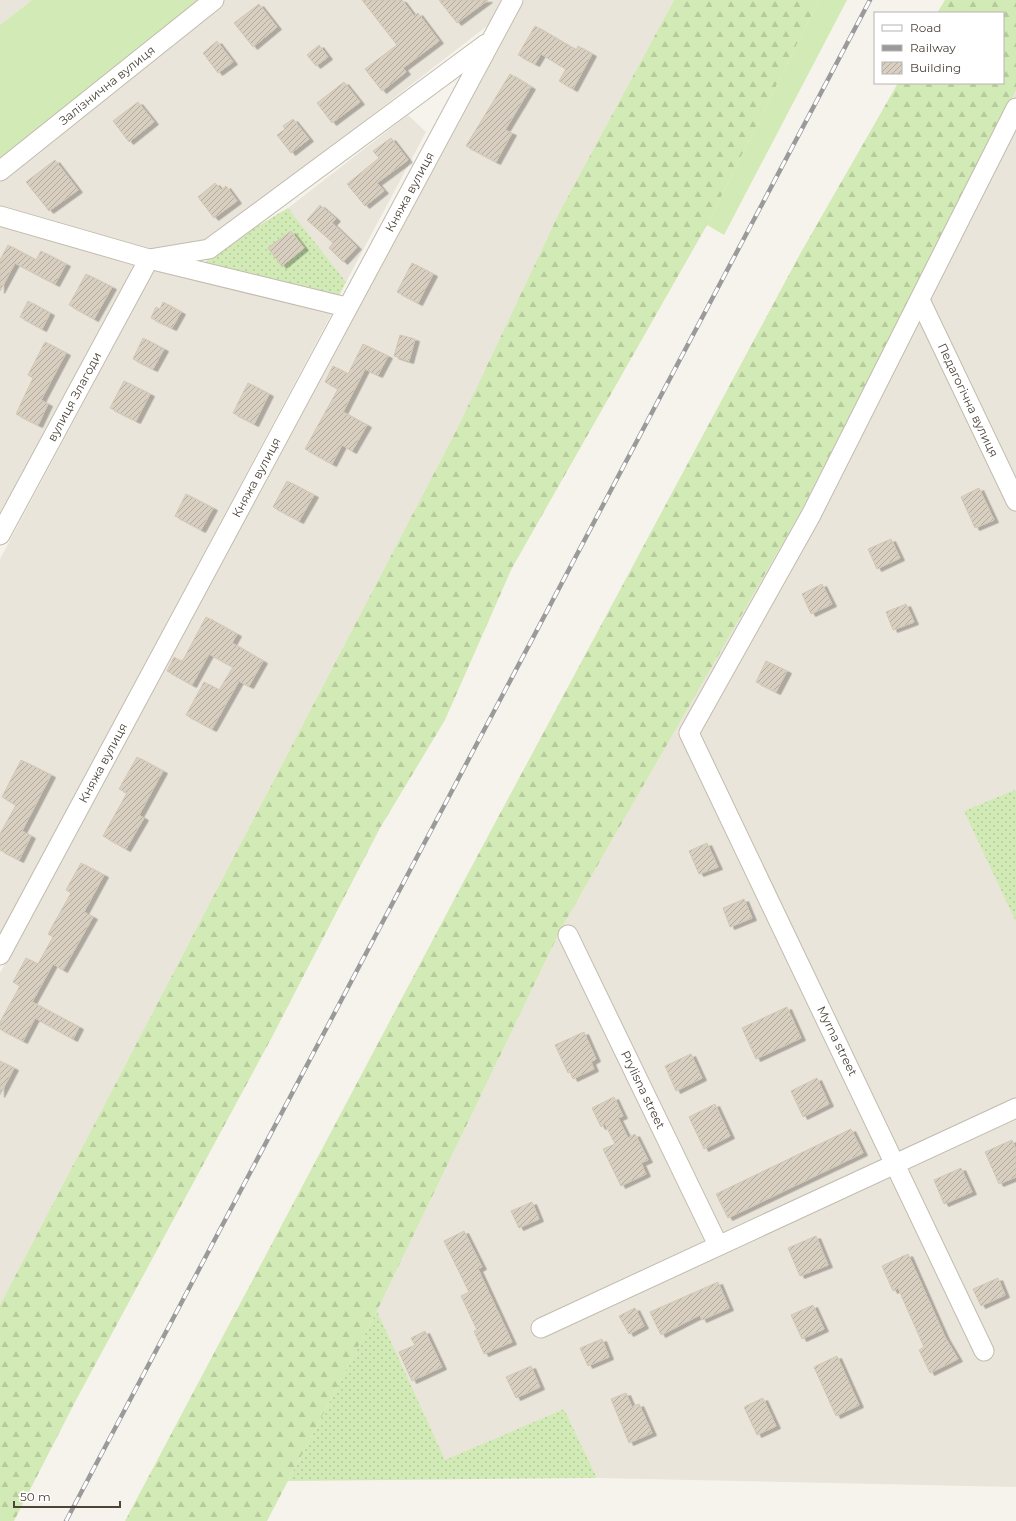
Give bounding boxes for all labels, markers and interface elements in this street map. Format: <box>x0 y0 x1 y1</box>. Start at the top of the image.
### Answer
legend <box>874 12 1004 84</box>
text: Road <box>910 20 941 35</box>
text: Railway <box>910 40 956 55</box>
street label: Залізнична вулиця <box>56 42 158 128</box>
text: Building <box>910 60 961 75</box>
street label: Княжа вулиця <box>382 149 437 234</box>
street label: Педагогічна вулиця <box>935 340 1002 459</box>
street label: вулиця Злагоди <box>44 349 104 444</box>
street label: Княжа вулиця <box>228 435 284 520</box>
street label: Княжа вулиця <box>75 720 130 805</box>
street label: Myrna street <box>814 1003 861 1078</box>
street label: Prylisna street <box>618 1048 669 1131</box>
scale bar <box>14 1483 120 1509</box>
text: 50 m <box>20 1489 51 1504</box>

